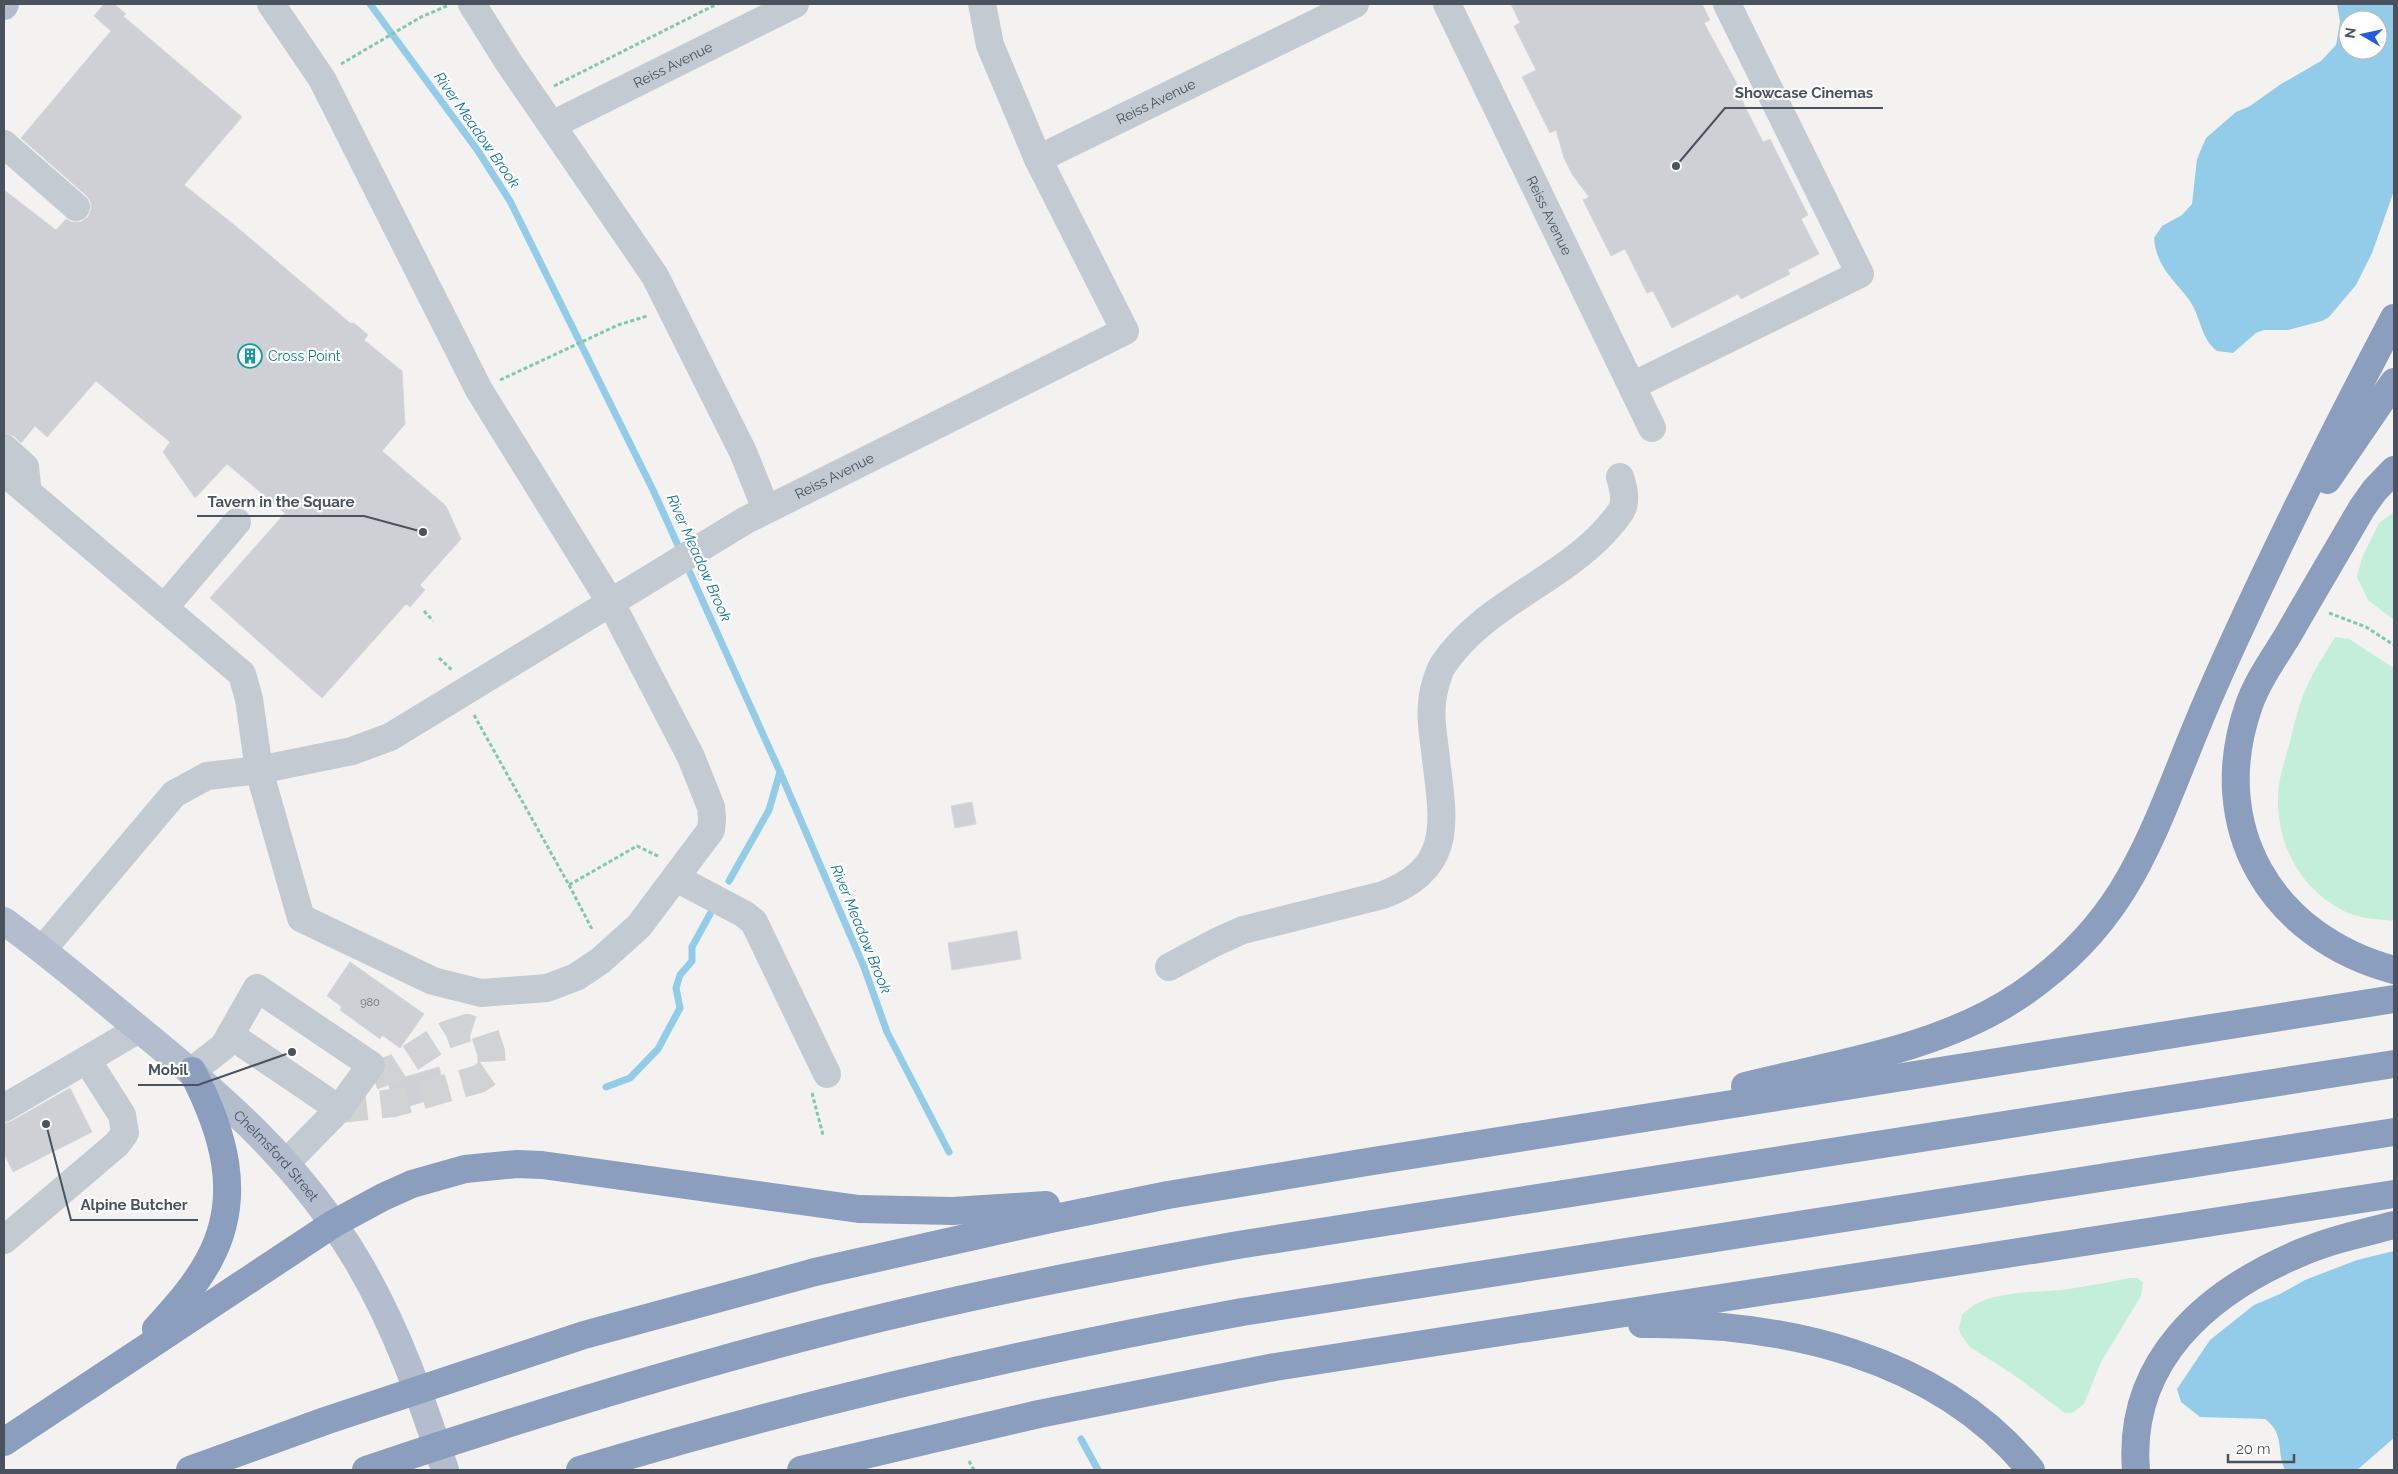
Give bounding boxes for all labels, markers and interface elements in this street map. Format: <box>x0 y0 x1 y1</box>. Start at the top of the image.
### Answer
north arrow <box>2338 10 2388 60</box>
text: N <box>2341 26 2359 39</box>
street label: Reiss Avenue <box>631 38 715 91</box>
water label: River Meadow Brook <box>430 68 524 192</box>
street label: Reiss Avenue <box>1114 75 1198 128</box>
callout: Showcase Cinemas <box>1725 78 1883 108</box>
text: Showcase Cinemas <box>1735 84 1873 102</box>
street label: Reiss Avenue <box>1523 173 1575 258</box>
building icon: Cross Point <box>237 343 263 369</box>
place label: Cross Point <box>268 348 341 364</box>
street label: Reiss Avenue <box>792 450 876 502</box>
callout: Tavern in the Square <box>197 486 364 516</box>
water label: River Meadow Brook <box>663 491 735 625</box>
text: Tavern in the Square <box>208 493 354 511</box>
water label: River Meadow Brook <box>827 862 895 996</box>
house number: 980 <box>360 996 380 1009</box>
callout: Mobil <box>138 1055 198 1085</box>
text: Mobil <box>148 1061 188 1079</box>
street label: Chelmsford Street <box>231 1107 322 1205</box>
callout: Alpine Butcher <box>71 1190 198 1220</box>
text: Alpine Butcher <box>80 1196 188 1214</box>
scale bar <box>2228 1432 2294 1464</box>
text: 20 m <box>2236 1440 2271 1458</box>

